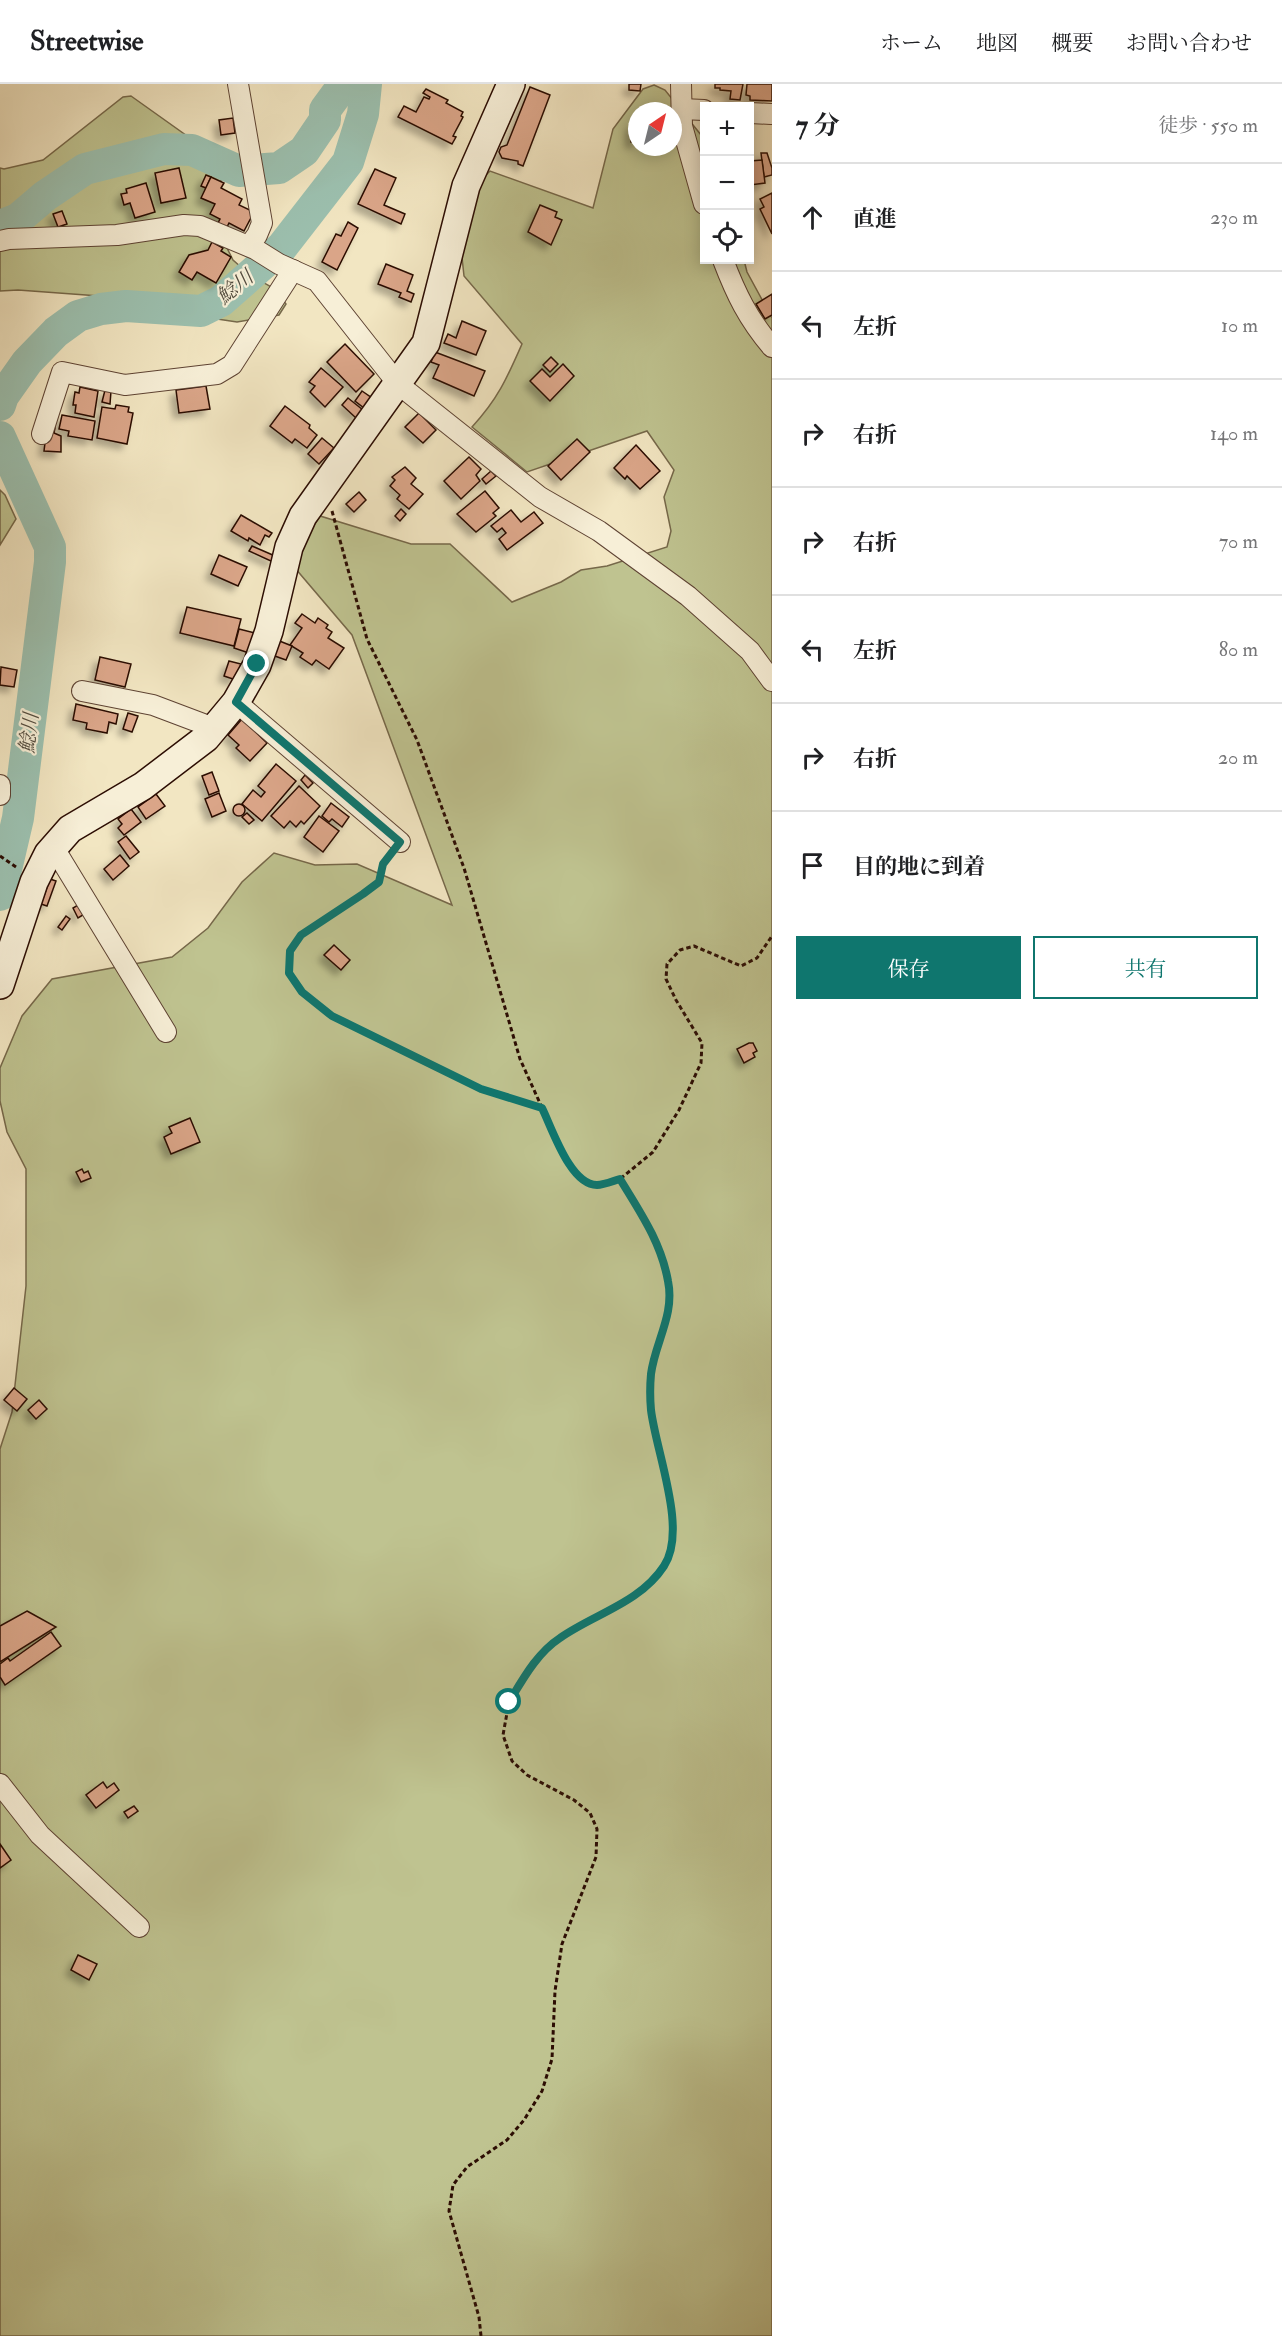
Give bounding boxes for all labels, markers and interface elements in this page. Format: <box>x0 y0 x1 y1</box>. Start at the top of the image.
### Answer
text: Streetwise <box>30 24 144 59</box>
text: ホーム <box>880 30 943 57</box>
text: 地図 <box>976 30 1018 57</box>
text: 概要 <box>1051 30 1093 57</box>
text: お問い合わせ <box>1126 30 1252 57</box>
north arrow <box>628 102 682 156</box>
map controls <box>700 102 754 264</box>
button: + <box>700 102 754 156</box>
text: 7 分 <box>796 110 839 142</box>
text: 徒歩 · 550 m <box>1158 113 1258 138</box>
button: − <box>700 156 754 210</box>
icon: ahead <box>796 201 829 234</box>
text: 直進 <box>853 205 897 233</box>
text: 230 m <box>1210 205 1258 230</box>
button: locate <box>700 210 754 264</box>
water label: 鯰川 <box>212 263 260 309</box>
icon: left <box>796 309 829 342</box>
text: 左折 <box>853 313 897 341</box>
text: 10 m <box>1221 313 1258 338</box>
icon: right <box>796 417 829 450</box>
text: 右折 <box>853 421 897 449</box>
text: 140 m <box>1210 421 1258 446</box>
icon: right <box>796 525 829 558</box>
text: 右折 <box>853 529 897 557</box>
text: 70 m <box>1219 529 1258 554</box>
icon: left <box>796 633 829 666</box>
text: 左折 <box>853 637 897 665</box>
text: 80 m <box>1219 637 1258 662</box>
route end <box>243 650 269 676</box>
water label: 鯰川 <box>14 710 44 754</box>
icon: right <box>796 741 829 774</box>
text: 右折 <box>853 745 897 773</box>
text: 20 m <box>1218 745 1258 770</box>
icon: arrive <box>796 849 829 882</box>
text: 目的地に到着 <box>853 853 985 881</box>
button: 保存 <box>796 936 1021 999</box>
button: 共有 <box>1033 936 1258 999</box>
route start <box>495 1688 521 1714</box>

